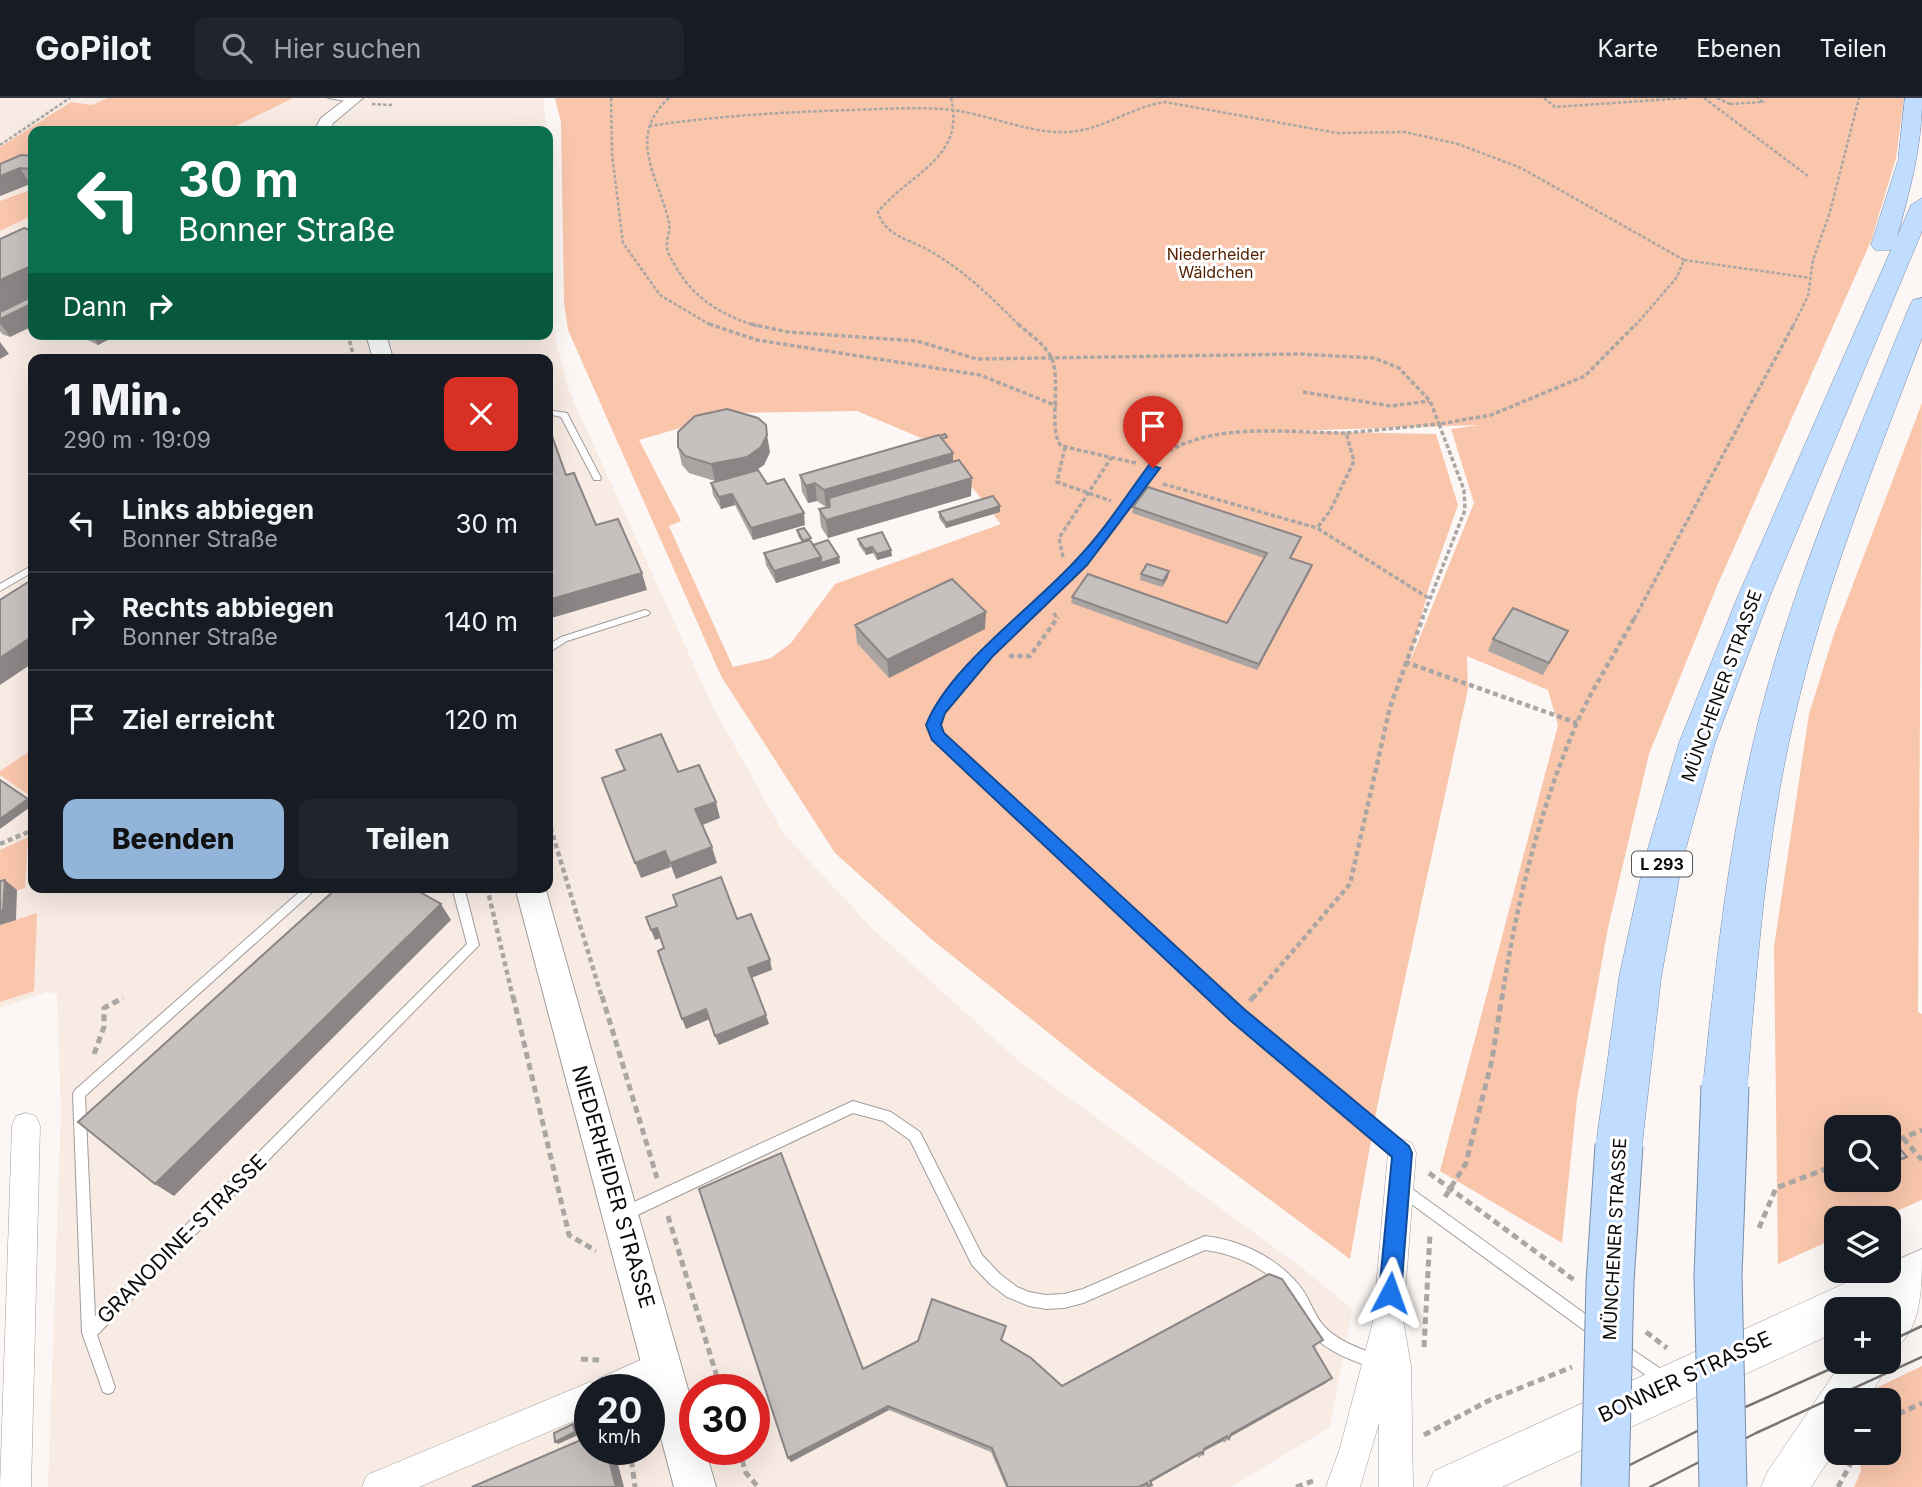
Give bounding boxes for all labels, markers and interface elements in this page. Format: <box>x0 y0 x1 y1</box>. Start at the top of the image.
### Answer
search box <box>194 17 684 80</box>
text: GoPilot <box>35 28 152 68</box>
icon: search <box>218 29 256 67</box>
text: Hier suchen <box>274 33 421 64</box>
text: Karte <box>1598 34 1658 63</box>
text: Ebenen <box>1696 34 1782 63</box>
text: Teilen <box>1820 34 1887 63</box>
text: 30 m <box>178 150 299 209</box>
icon: left <box>63 154 154 245</box>
text: Bonner Straße <box>178 210 395 249</box>
park label: Niederheider Wäldchen <box>1167 244 1265 282</box>
icon: right <box>141 287 179 325</box>
text: Dann <box>63 291 127 322</box>
text: 1 Min. <box>63 374 184 425</box>
button: close <box>444 377 518 451</box>
pin <box>1123 396 1183 468</box>
icon: arrive <box>1134 407 1172 445</box>
text: 290 m · 19:09 <box>63 426 211 454</box>
text: Links abbiegen <box>122 494 314 525</box>
icon: left <box>63 504 101 542</box>
text: 30 m <box>455 508 518 539</box>
text: Bonner Straße <box>122 525 278 553</box>
street label: MÜNCHENER STRASSE <box>1676 587 1766 785</box>
text: Rechts abbiegen <box>122 592 334 623</box>
icon: right <box>63 602 101 640</box>
text: 140 m <box>444 606 518 637</box>
text: Bonner Straße <box>122 623 278 651</box>
icon: arrive <box>63 700 101 738</box>
text: Ziel erreicht <box>122 704 275 735</box>
text: 120 m <box>445 704 518 735</box>
button: Beenden <box>63 799 284 879</box>
button: Teilen <box>298 799 518 879</box>
road number: L 293 <box>1632 852 1692 876</box>
street label: NIEDERHEIDER STRASSE <box>567 1063 660 1311</box>
map controls <box>1824 1115 1901 1465</box>
button: search <box>1824 1115 1901 1192</box>
street label: MÜNCHENER STRASSE <box>1598 1137 1630 1341</box>
street label: GRANODINE-STRASSE <box>92 1149 271 1328</box>
button: layers <box>1824 1206 1901 1283</box>
position arrow <box>1353 1256 1427 1330</box>
button: + <box>1824 1297 1901 1374</box>
street label: BONNER STRASSE <box>1594 1325 1775 1428</box>
speed limit sign: 30 <box>679 1374 770 1465</box>
button: − <box>1824 1388 1901 1465</box>
text: 20 <box>597 1389 642 1431</box>
text: km/h <box>598 1426 641 1447</box>

